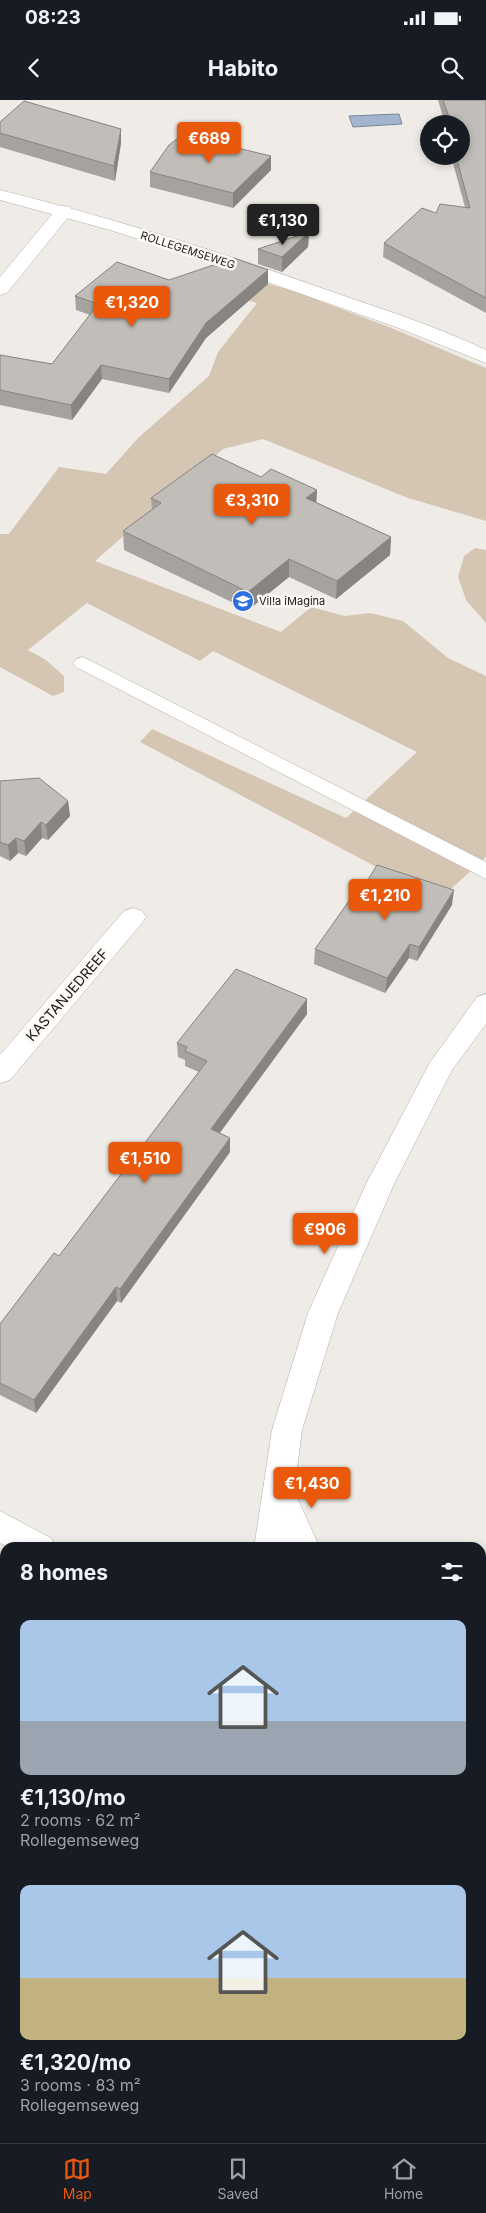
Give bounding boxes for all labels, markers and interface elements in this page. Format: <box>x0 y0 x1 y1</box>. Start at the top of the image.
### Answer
text: 08:23 <box>25 6 81 29</box>
icon: back <box>20 54 48 82</box>
icon: search <box>438 54 466 82</box>
text: Habito <box>208 55 278 81</box>
map controls <box>420 115 470 165</box>
button: locate <box>420 115 470 165</box>
pin: €689 <box>179 122 239 164</box>
text: €689 <box>188 128 230 148</box>
pin: €1,130 <box>242 204 324 246</box>
text: €1,130 <box>258 210 308 230</box>
street label: ROLLEGEMSEWEG <box>139 228 237 272</box>
pin: €1,320 <box>91 286 173 328</box>
text: €1,320 <box>105 292 159 312</box>
pin: €3,310 <box>211 484 293 526</box>
text: €3,310 <box>225 490 279 510</box>
school or university icon: Vil!a iMagina <box>231 589 255 613</box>
place label: Vil!a iMagina <box>259 594 325 608</box>
pin: €1,210 <box>344 878 426 921</box>
text: €1,210 <box>360 885 410 905</box>
street label: KASTANJEDREEF <box>22 945 111 1044</box>
pin: €1,510 <box>104 1142 186 1184</box>
text: €1,510 <box>119 1148 171 1168</box>
pin: €906 <box>295 1212 355 1255</box>
text: €906 <box>304 1219 346 1239</box>
pin: €1,430 <box>271 1466 353 1509</box>
text: €1,430 <box>284 1473 340 1493</box>
icon: filters <box>438 1558 466 1586</box>
text: 8 homes <box>20 1560 108 1585</box>
icon: home <box>198 1652 288 1742</box>
text: €1,130/mo <box>20 1785 126 1810</box>
text: 2 rooms · 62 m² <box>20 1810 141 1830</box>
text: Rollegemseweg <box>20 1830 139 1850</box>
icon: home <box>198 1917 288 2007</box>
text: €1,320/mo <box>20 2050 131 2075</box>
text: 3 rooms · 83 m² <box>20 2075 141 2095</box>
text: Rollegemseweg <box>20 2095 139 2115</box>
tab: Map <box>63 2155 92 2202</box>
tab: Saved <box>217 2155 258 2202</box>
tab: Home <box>384 2155 423 2202</box>

